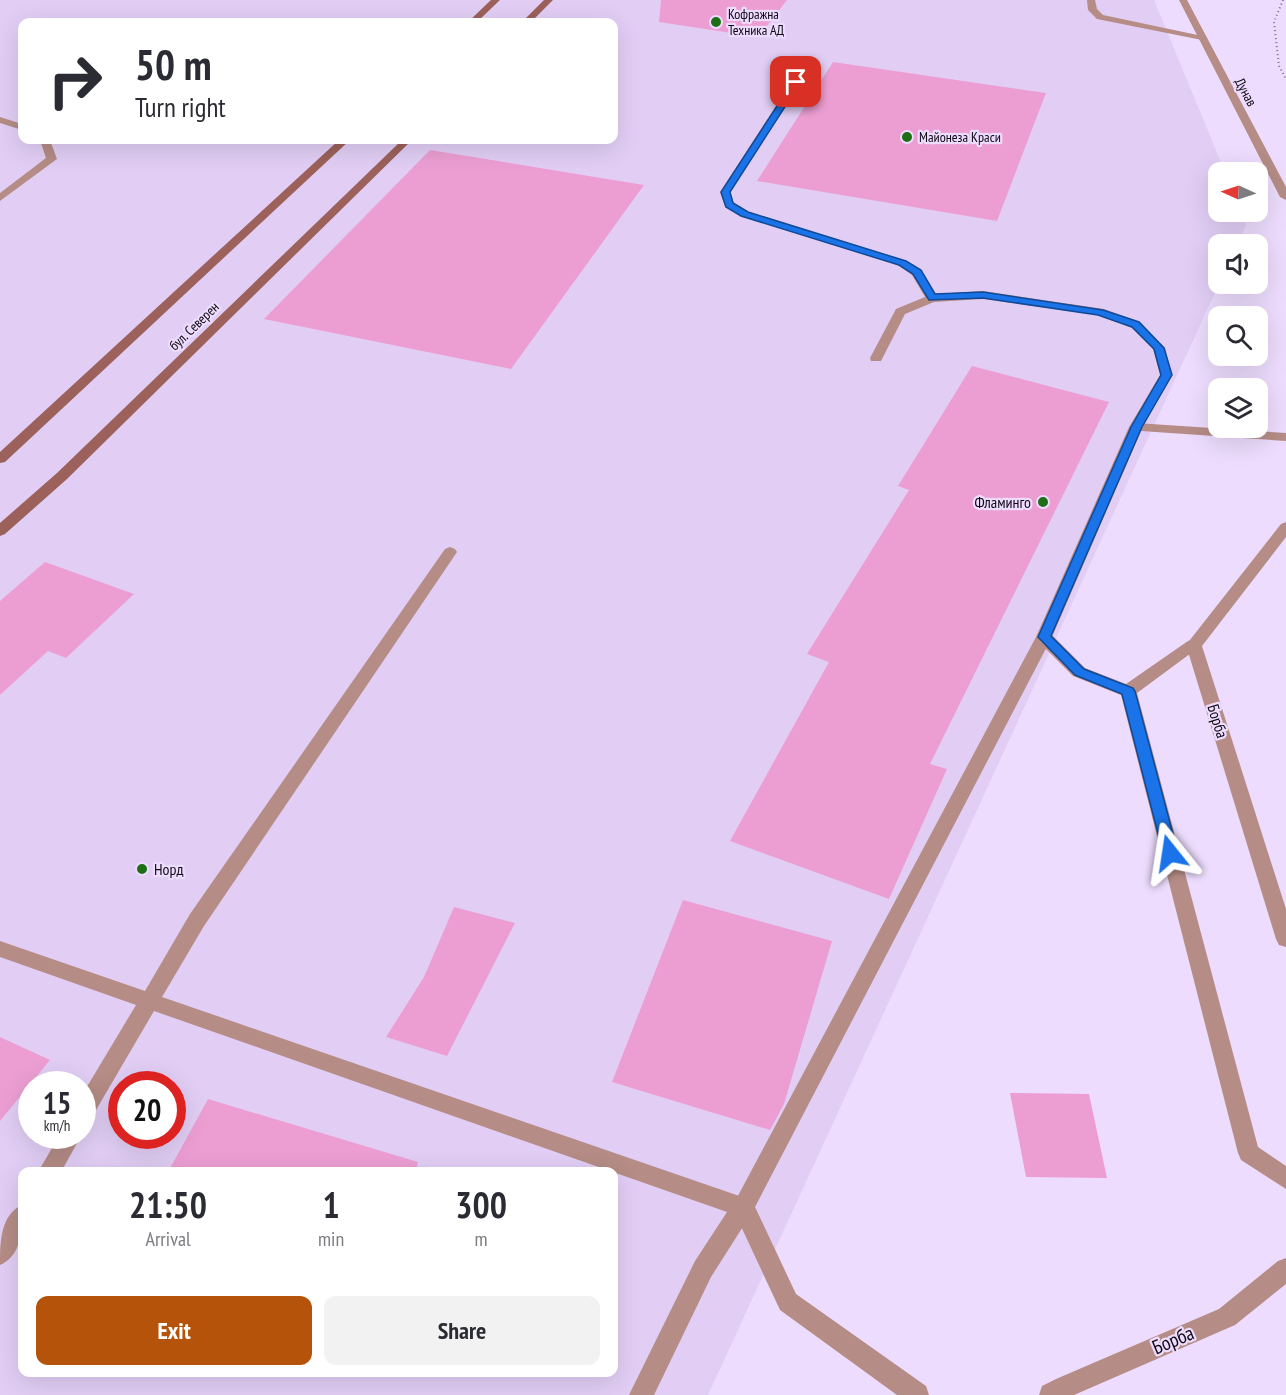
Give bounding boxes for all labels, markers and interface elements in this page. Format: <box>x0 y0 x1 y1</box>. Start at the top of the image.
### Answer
place label: Кофражна Техника АД <box>728 5 784 39</box>
marker: Кофражна Техника АД <box>709 15 723 29</box>
text: 50 m <box>135 37 212 92</box>
icon: right <box>36 42 114 120</box>
pin <box>770 56 821 107</box>
icon: arrive <box>779 65 812 98</box>
street label: Дунав <box>1231 75 1261 110</box>
text: Turn right <box>135 90 226 124</box>
place label: Майонеза Краси <box>919 128 1001 146</box>
marker: Майонеза Краси <box>900 130 914 144</box>
north arrow <box>1208 162 1268 222</box>
map controls <box>1208 162 1268 438</box>
button: sound <box>1208 234 1268 294</box>
street label: бул. Северен <box>165 298 223 354</box>
button: search <box>1208 306 1268 366</box>
button: layers <box>1208 378 1268 438</box>
place label: Фламинго <box>975 492 1031 512</box>
marker: Фламинго <box>1036 495 1050 509</box>
street label: Борба <box>1203 702 1233 740</box>
position arrow <box>1138 821 1202 885</box>
place label: Норд <box>154 859 183 879</box>
marker: Норд <box>135 862 149 876</box>
speed limit sign: 20 <box>108 1071 186 1149</box>
text: 15 <box>43 1083 71 1122</box>
text: km/h <box>44 1116 70 1135</box>
text: 21:50 <box>129 1181 207 1228</box>
text: 1 <box>322 1181 340 1228</box>
text: 300 <box>455 1181 507 1228</box>
text: Arrival <box>145 1226 191 1252</box>
text: min <box>318 1226 344 1252</box>
text: m <box>475 1226 488 1252</box>
button: Exit <box>36 1296 312 1365</box>
button: Share <box>324 1296 600 1365</box>
street label: Борба <box>1148 1320 1198 1360</box>

